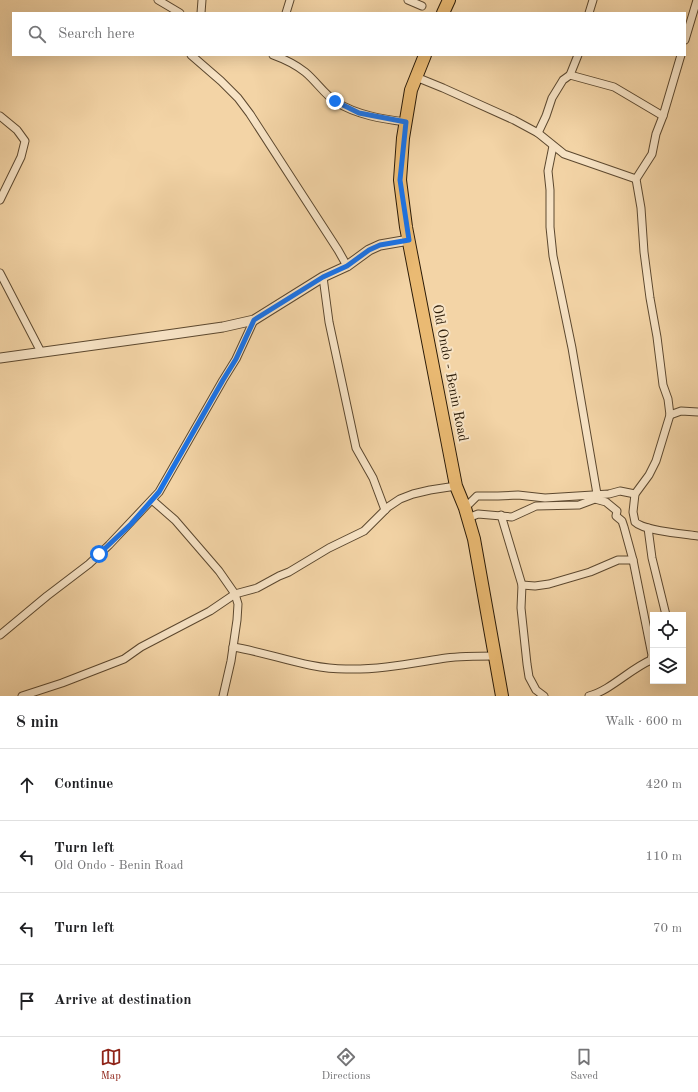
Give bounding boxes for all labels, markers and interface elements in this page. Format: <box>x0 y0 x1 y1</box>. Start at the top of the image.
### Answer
search box <box>12 12 686 56</box>
icon: search <box>26 23 48 45</box>
text: Search here <box>58 27 135 42</box>
route end <box>326 92 344 110</box>
street label: Old Ondo - Benin Road <box>430 303 470 443</box>
route start <box>90 545 108 563</box>
map controls <box>650 612 686 684</box>
button: locate <box>650 612 686 648</box>
button: layers <box>650 648 686 684</box>
text: 8 min <box>16 714 59 731</box>
text: Walk · 600 m <box>605 715 682 728</box>
icon: ahead <box>16 774 38 796</box>
text: Continue <box>54 777 113 792</box>
text: 420 m <box>645 778 682 791</box>
text: Turn left <box>54 841 114 856</box>
icon: left <box>16 846 38 868</box>
text: 110 m <box>645 850 682 863</box>
text: Old Ondo - Benin Road <box>54 859 184 872</box>
icon: left <box>16 918 38 940</box>
text: Turn left <box>54 921 114 936</box>
text: 70 m <box>653 922 682 935</box>
icon: arrive <box>16 990 38 1012</box>
text: Arrive at destination <box>54 993 192 1008</box>
tab: Map <box>100 1046 122 1084</box>
tab: Directions <box>322 1046 370 1084</box>
tab: Saved <box>570 1046 598 1084</box>

